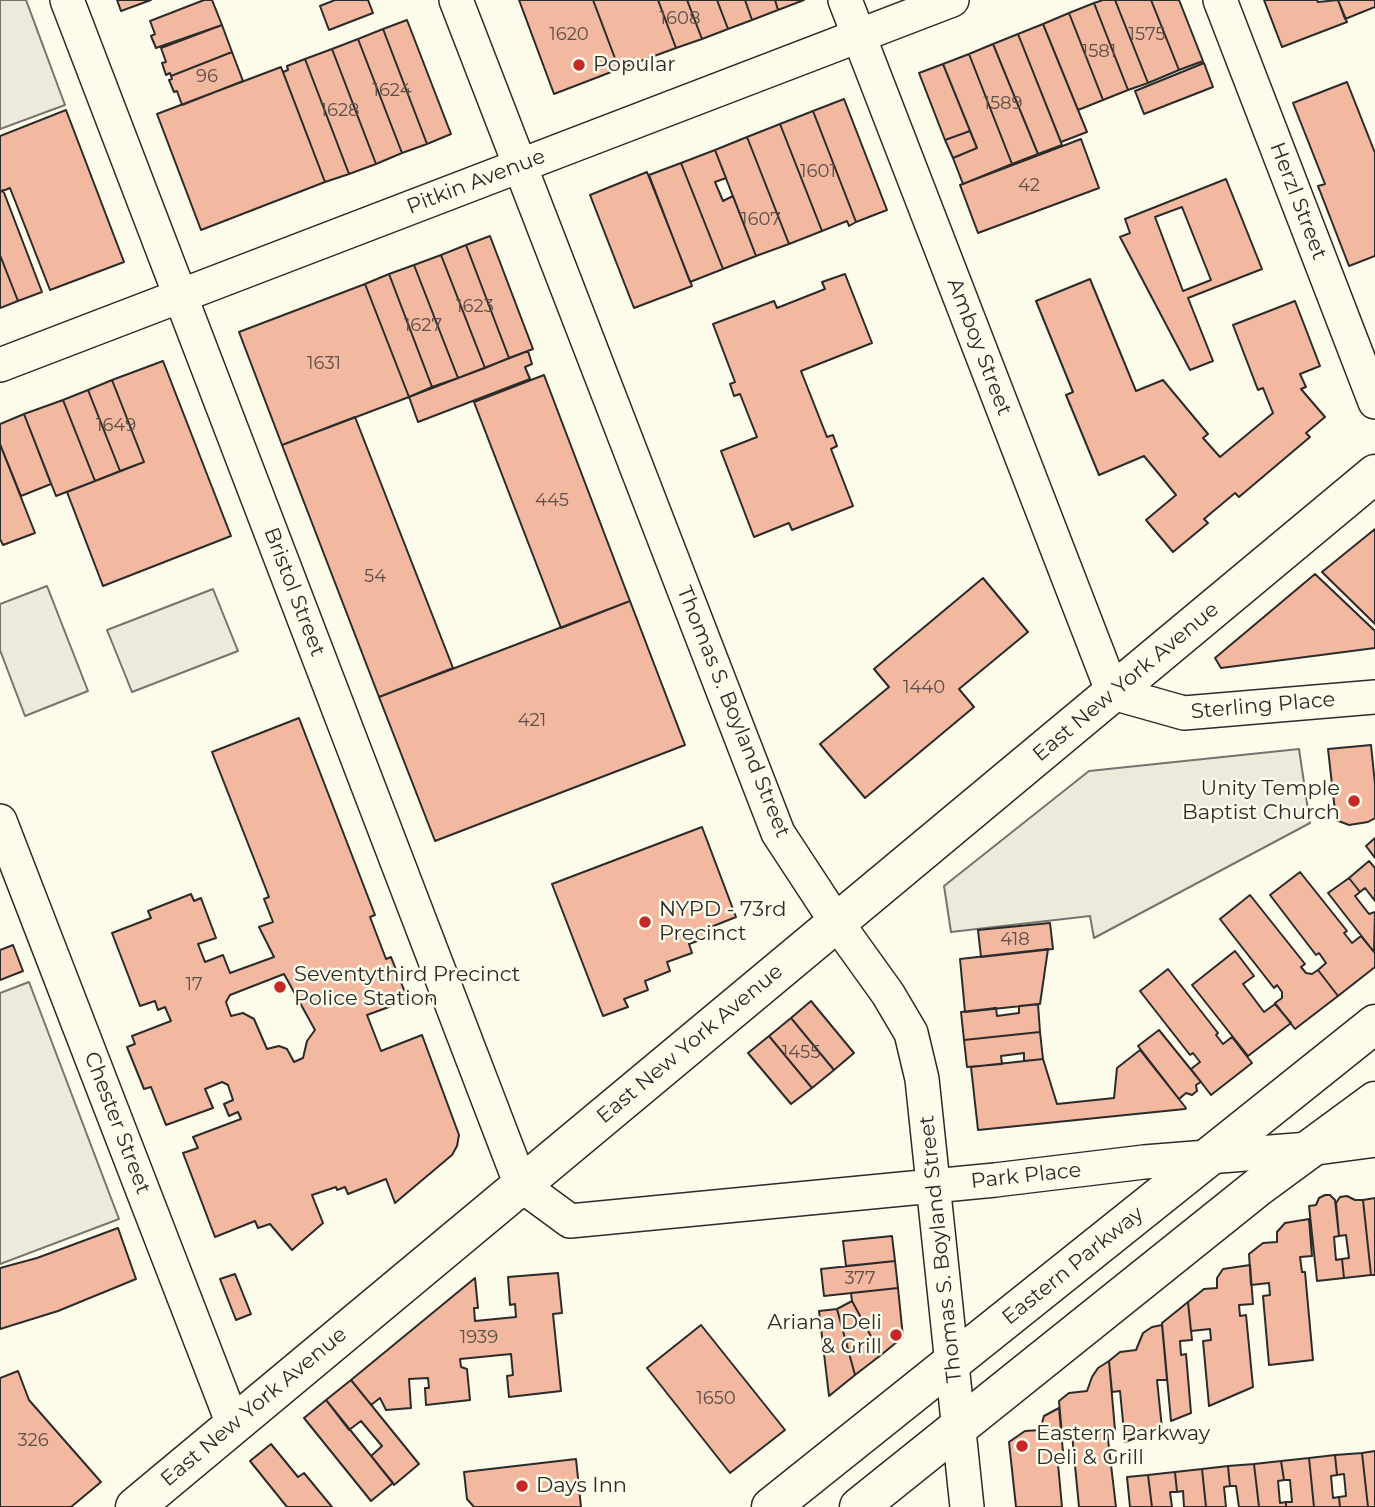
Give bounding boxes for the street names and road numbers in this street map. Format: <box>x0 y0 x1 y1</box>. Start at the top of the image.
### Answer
street label: Herzl Street <box>1264 139 1332 263</box>
street label: Pitkin Avenue <box>403 144 549 220</box>
street label: Amboy Street <box>941 275 1017 419</box>
street label: Bristol Street <box>258 524 330 660</box>
street label: Thomas S. Boyland Street <box>671 583 795 841</box>
street label: East New York Avenue <box>1028 597 1224 767</box>
street label: Sterling Place <box>1190 687 1336 725</box>
street label: East New York Avenue <box>592 959 788 1129</box>
street label: Chester Street <box>78 1048 156 1198</box>
street label: Thomas S. Boyland Street <box>914 1114 968 1384</box>
street label: Park Place <box>970 1158 1082 1194</box>
street label: Eastern Parkway <box>997 1201 1149 1331</box>
street label: East New York Avenue <box>156 1322 352 1492</box>

